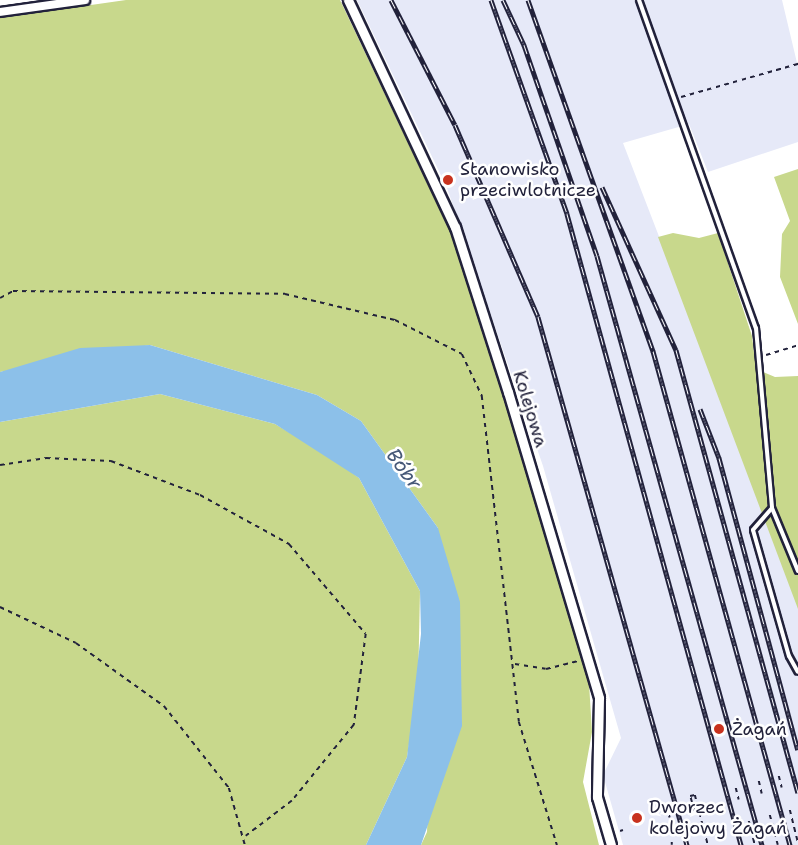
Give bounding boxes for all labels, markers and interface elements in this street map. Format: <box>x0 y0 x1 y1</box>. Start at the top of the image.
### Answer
place label: Stanowisko przeciwlotnicze <box>460 159 596 201</box>
marker: Stanowisko przeciwlotnicze <box>441 173 455 187</box>
street label: Kolejowa <box>508 368 552 450</box>
water label: Bóbr <box>381 444 427 494</box>
place label: Żagań <box>732 718 787 740</box>
marker: Żagań <box>710 720 728 738</box>
place label: Dworzec kolejowy Żagań <box>649 797 787 840</box>
marker: Dworzec kolejowy Żagań <box>630 811 644 825</box>

